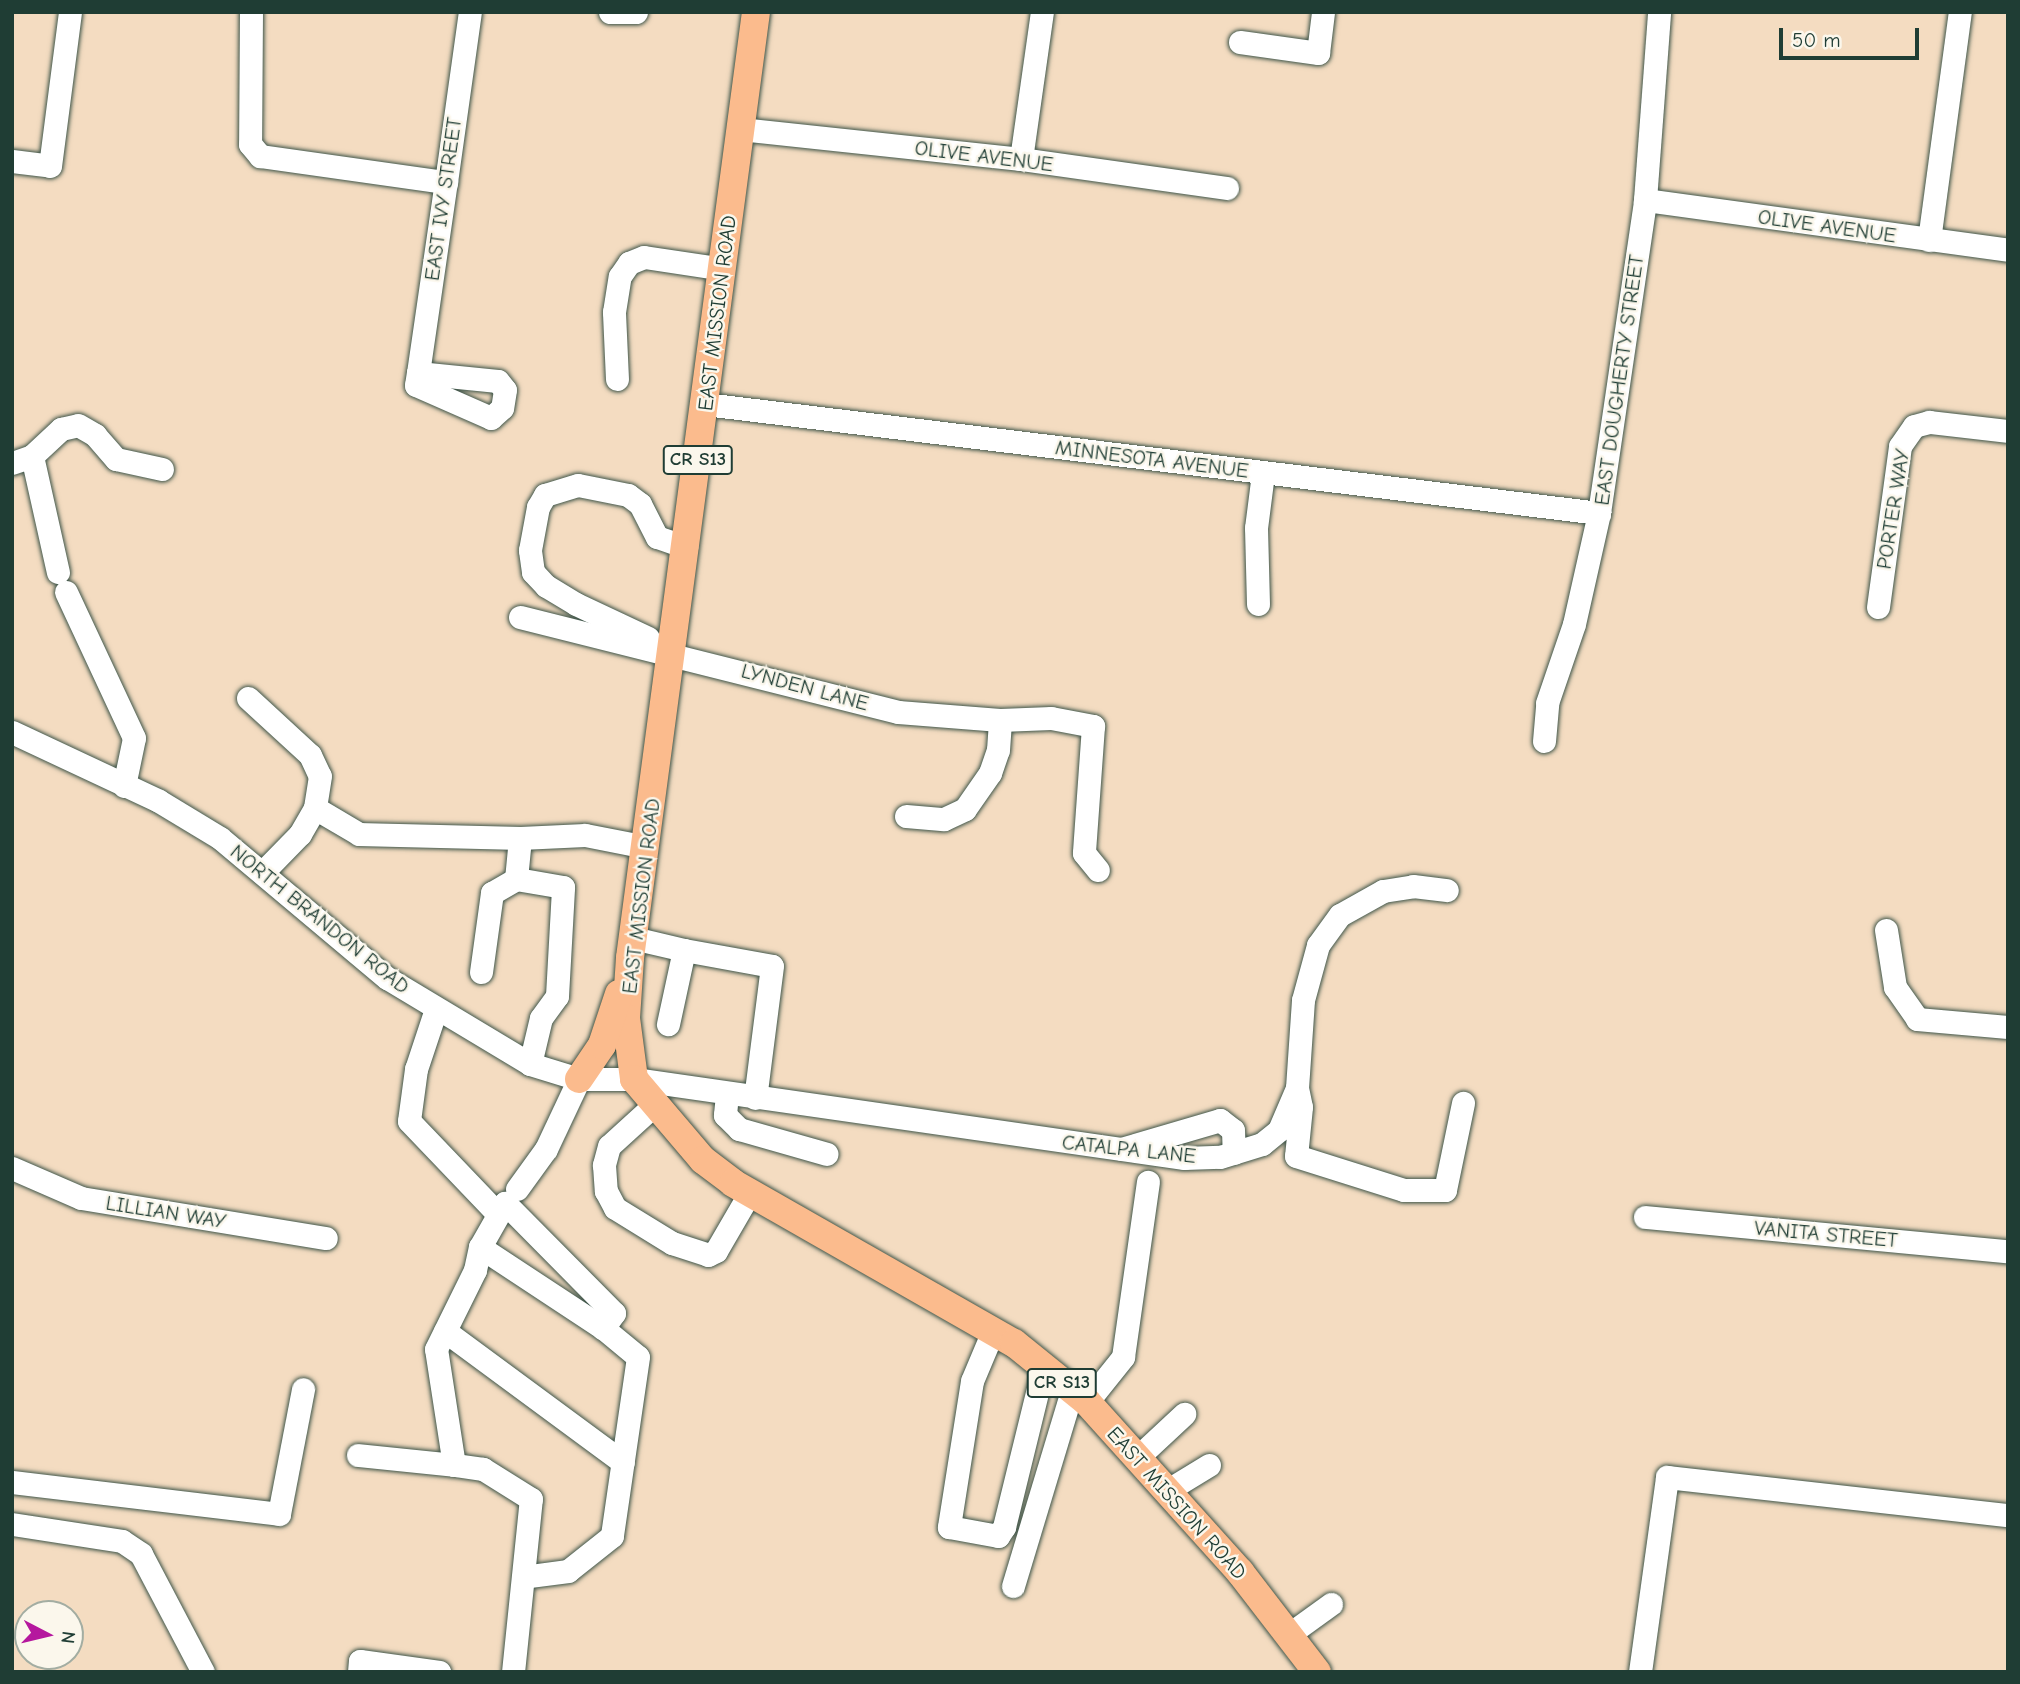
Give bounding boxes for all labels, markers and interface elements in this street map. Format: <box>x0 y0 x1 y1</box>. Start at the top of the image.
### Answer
scale bar <box>1782 14 1922 58</box>
text: 50 m <box>1792 28 1841 52</box>
street label: EAST IVY STREET <box>419 116 467 282</box>
street label: OLIVE AVENUE <box>913 135 1055 177</box>
street label: OLIVE AVENUE <box>1756 204 1898 248</box>
street label: EAST MISSION ROAD <box>693 214 741 412</box>
street label: EAST DOUGHERTY STREET <box>1589 253 1649 507</box>
street label: MINNESOTA AVENUE <box>1054 435 1250 483</box>
road number: CR S13 <box>661 444 735 475</box>
street label: PORTER WAY <box>1871 447 1915 571</box>
street label: LYNDEN LANE <box>738 658 872 716</box>
street label: EAST MISSION ROAD <box>617 797 665 995</box>
street label: NORTH BRANDON ROAD <box>225 839 415 999</box>
street label: CATALPA LANE <box>1061 1129 1197 1169</box>
street label: LILLIAN WAY <box>104 1190 228 1234</box>
street label: VANITA STREET <box>1753 1215 1899 1253</box>
road number: CR S13 <box>1025 1368 1099 1399</box>
street label: EAST MISSION ROAD <box>1102 1421 1252 1585</box>
north arrow <box>14 1600 84 1670</box>
text: N <box>56 1630 80 1645</box>

